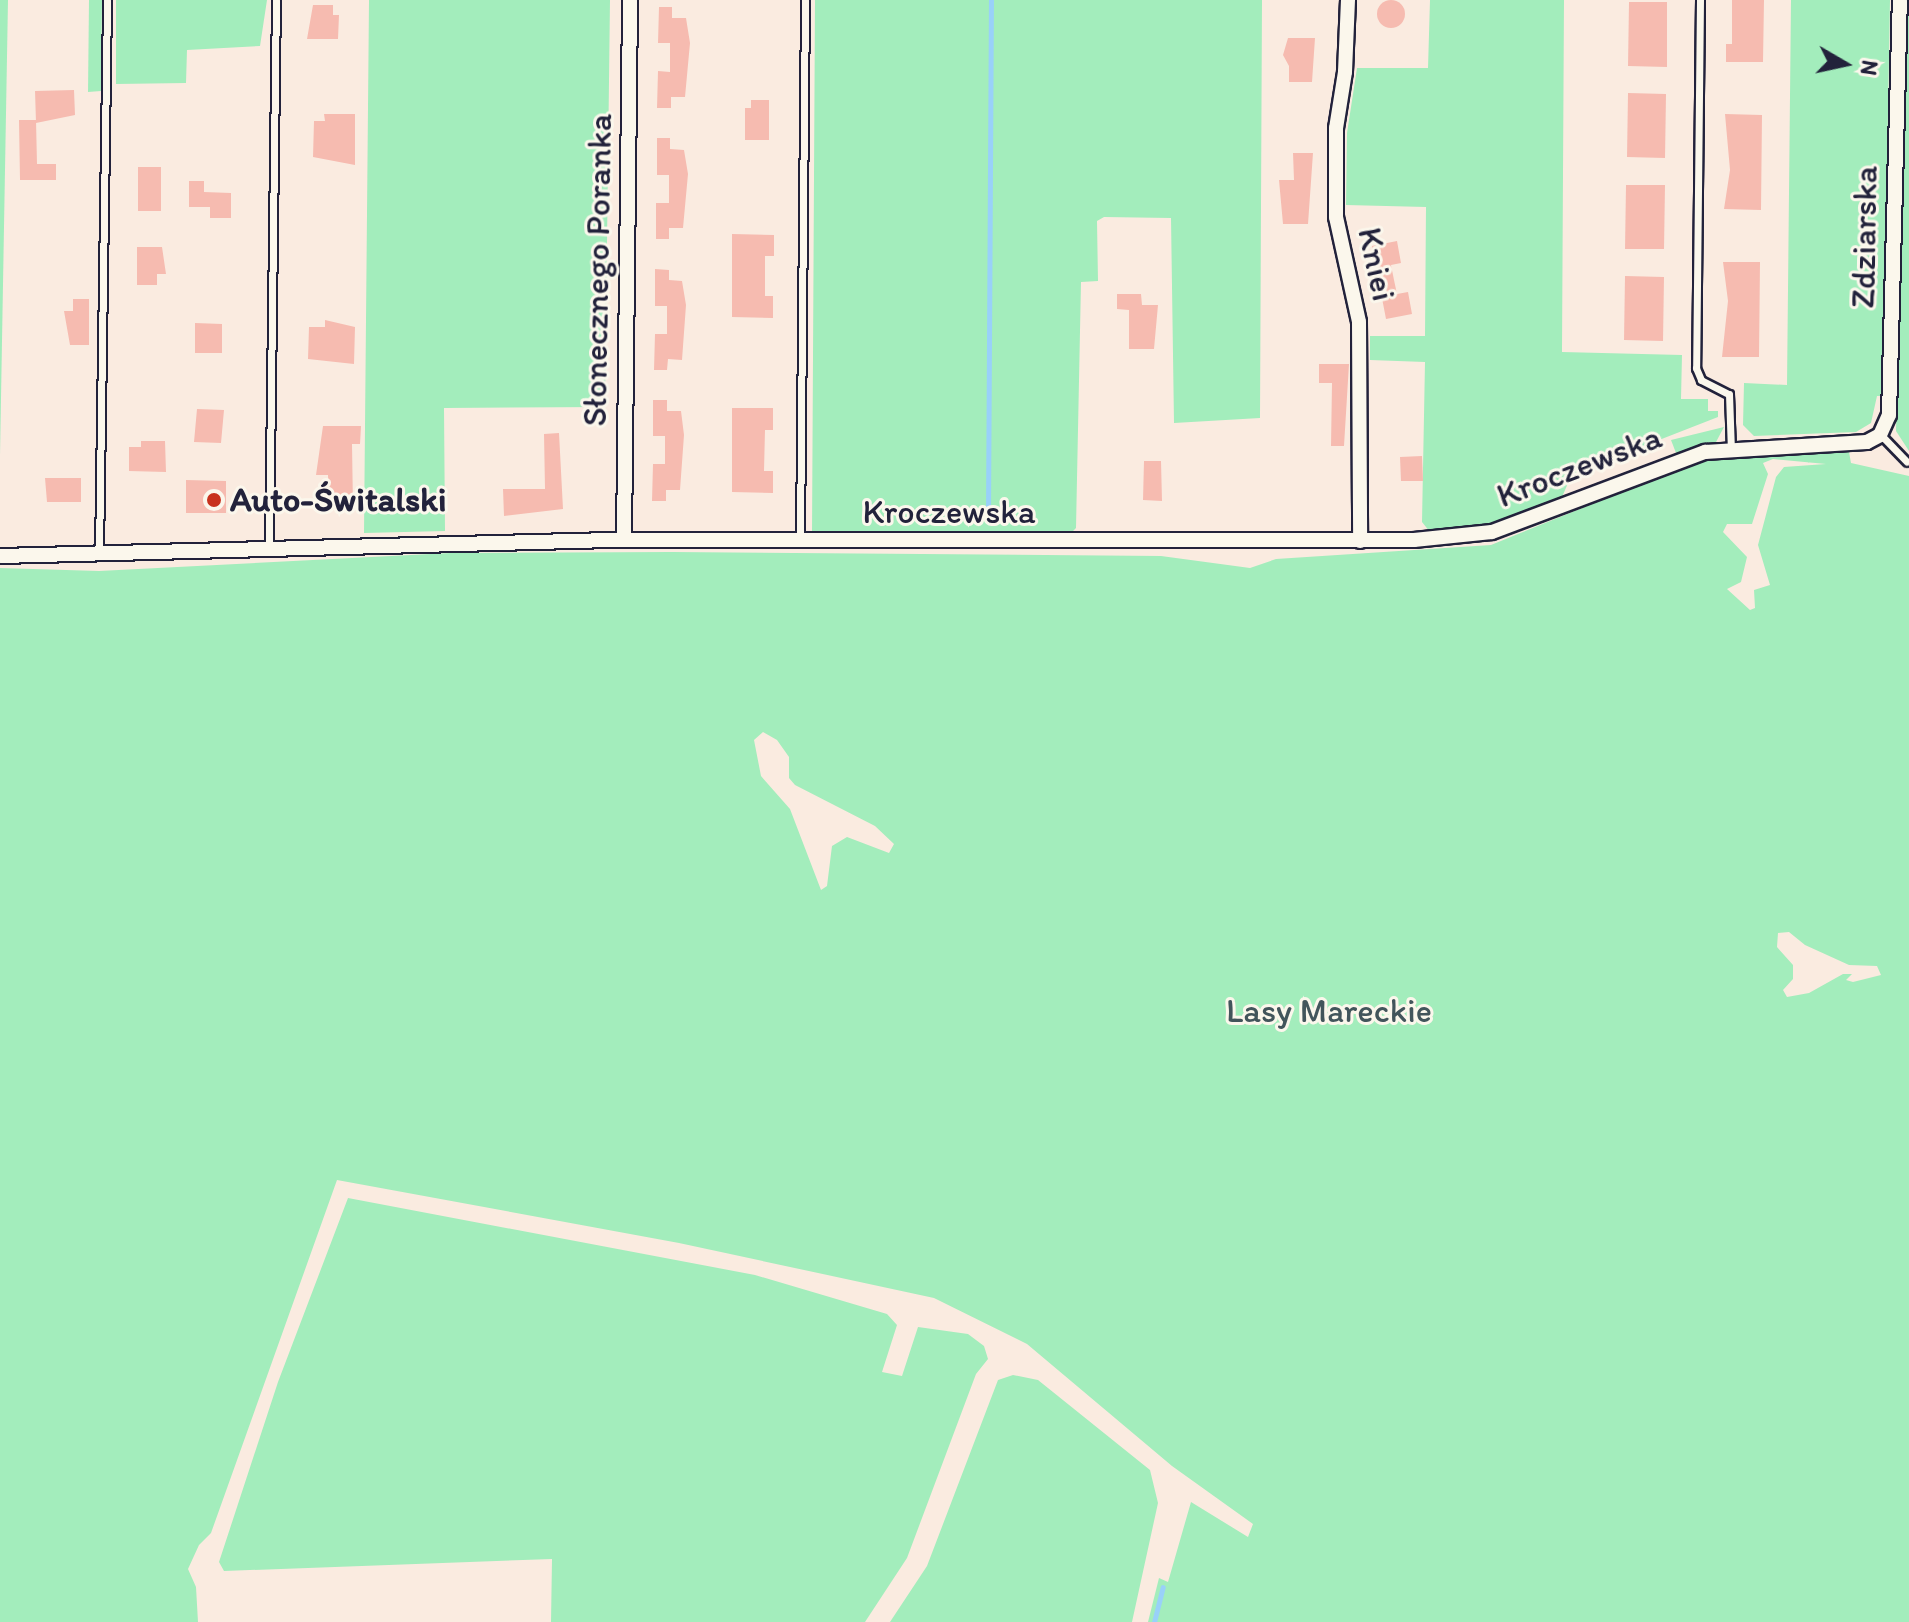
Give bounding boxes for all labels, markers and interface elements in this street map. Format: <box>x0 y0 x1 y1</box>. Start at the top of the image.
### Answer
north arrow <box>1805 24 1885 104</box>
text: N <box>1855 58 1884 77</box>
street label: Słonecznego Poranka <box>574 115 620 425</box>
street label: Zdziarska <box>1842 165 1886 309</box>
street label: Kniei <box>1349 224 1405 304</box>
street label: Kroczewska <box>1491 416 1667 516</box>
place label: Auto-Świtalski <box>230 480 446 520</box>
marker: Auto-Świtalski <box>205 491 223 509</box>
street label: Kroczewska <box>862 492 1036 532</box>
park label: Lasy Mareckie <box>1226 991 1432 1031</box>

